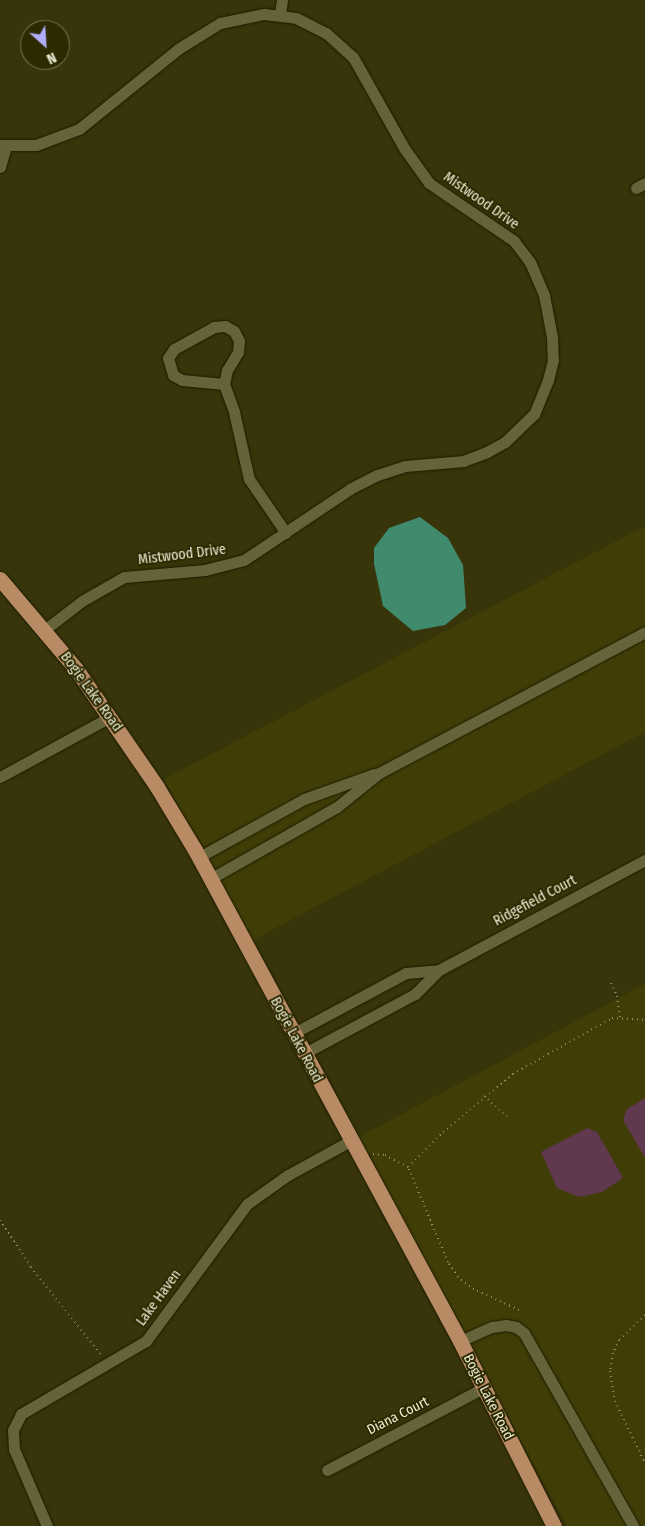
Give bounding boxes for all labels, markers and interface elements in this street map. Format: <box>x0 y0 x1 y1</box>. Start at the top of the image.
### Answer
north arrow <box>20 20 70 70</box>
text: N <box>44 49 59 68</box>
street label: Mistwood Drive <box>440 169 522 233</box>
street label: Mistwood Drive <box>137 541 227 569</box>
street label: Bogie Lake Road <box>57 649 125 735</box>
street label: Ridgefield Court <box>491 872 579 930</box>
street label: Bogie Lake Road <box>267 995 325 1085</box>
street label: Lake Haven <box>133 1267 185 1329</box>
street label: Bogie Lake Road <box>459 1351 517 1443</box>
street label: Diana Court <box>364 1393 432 1439</box>

